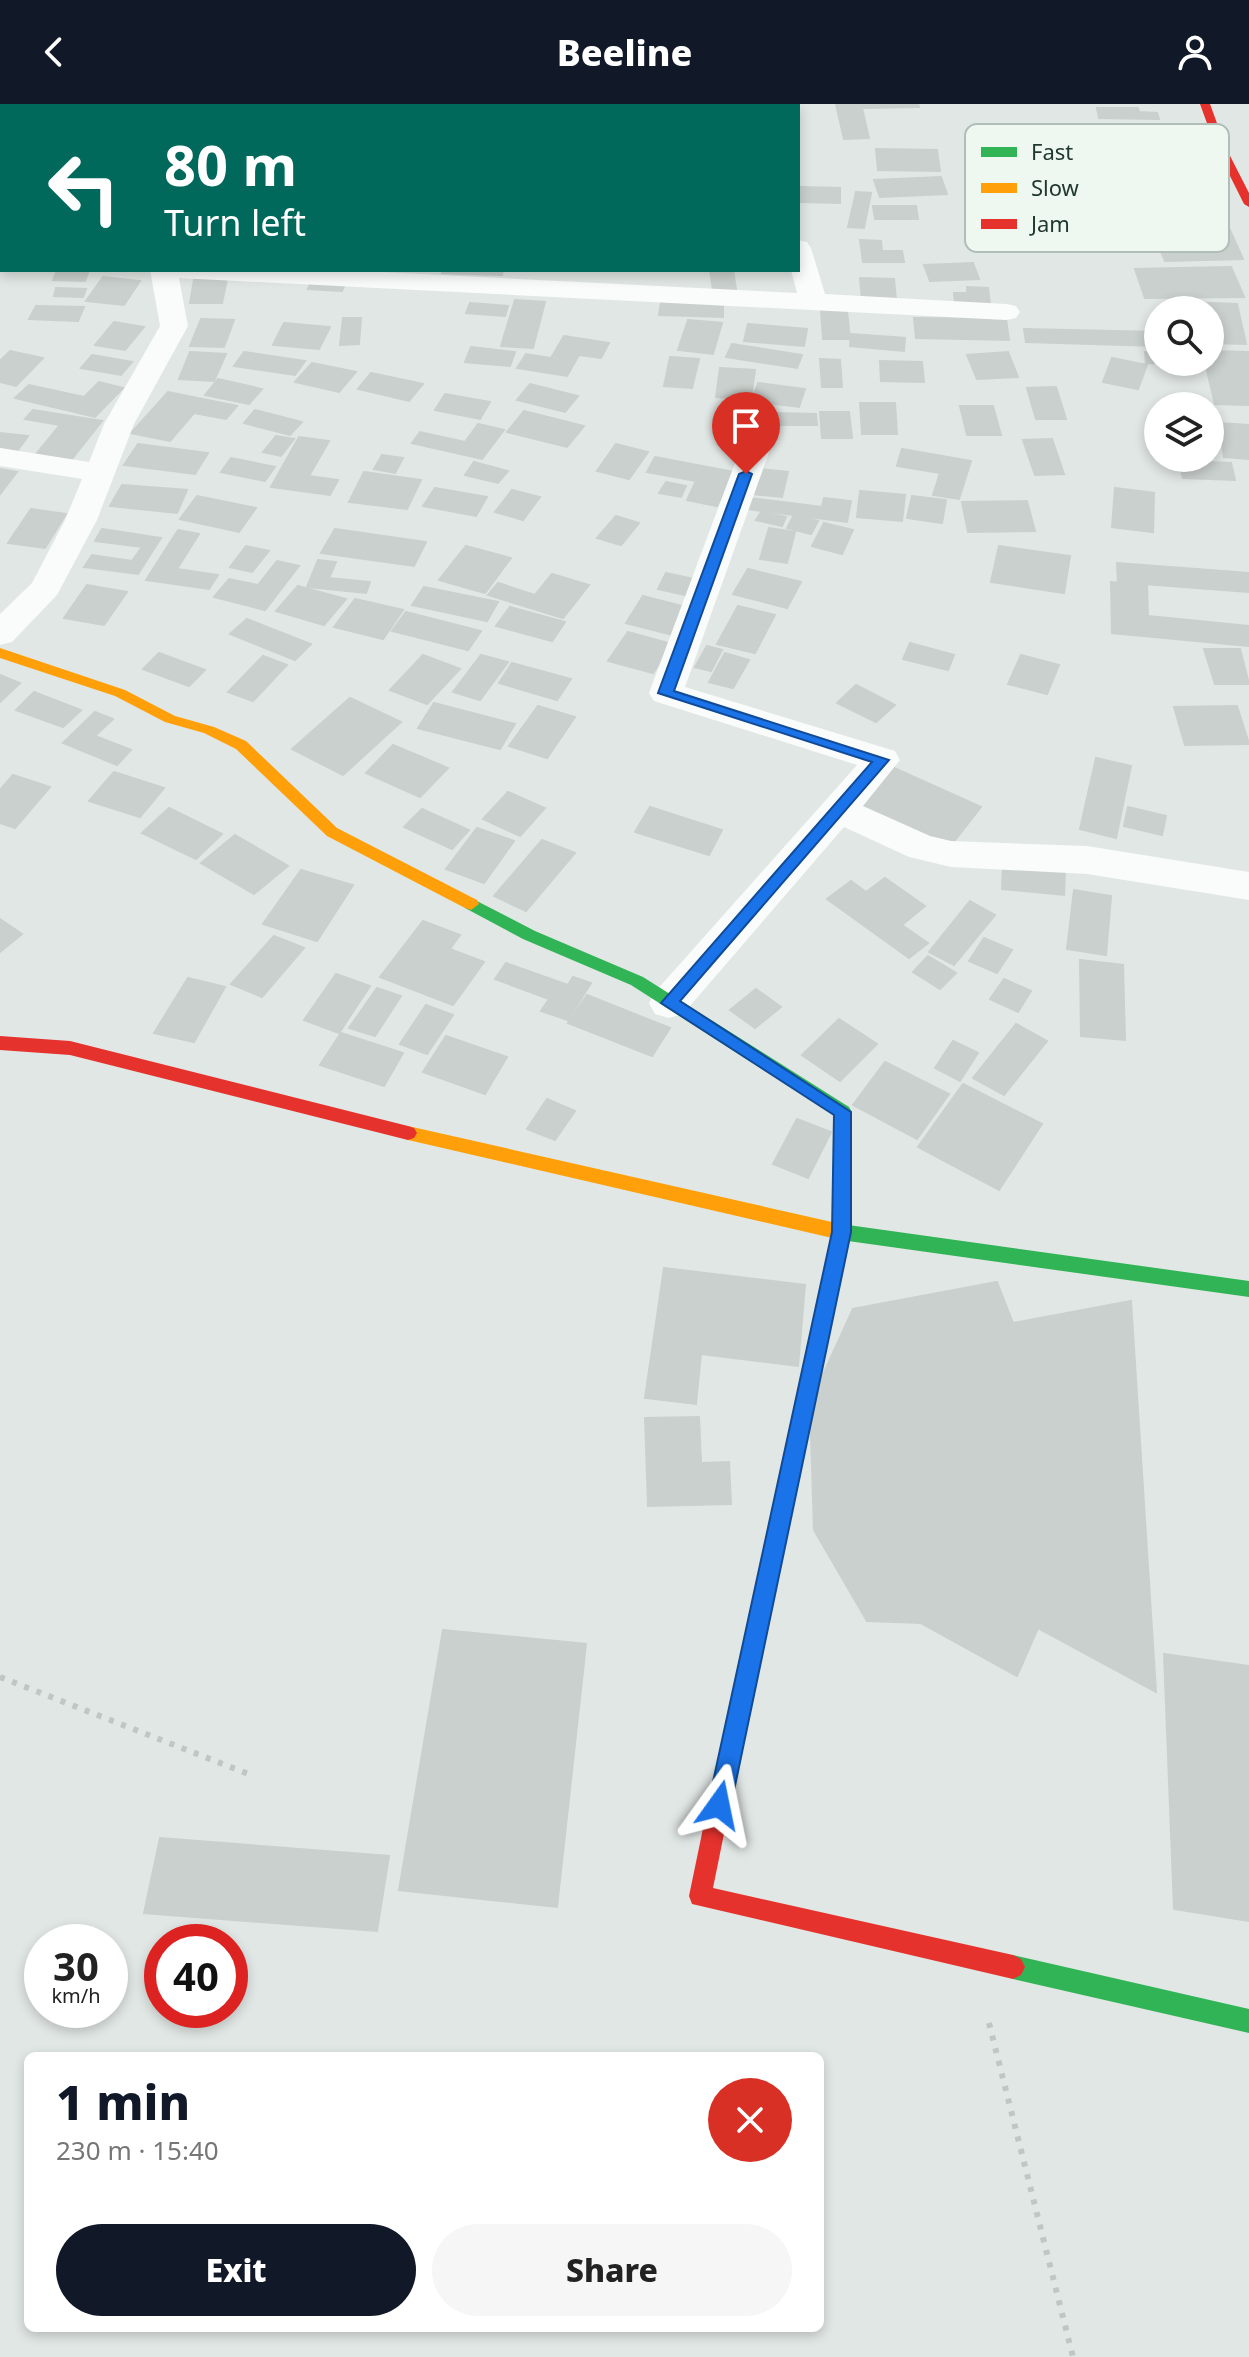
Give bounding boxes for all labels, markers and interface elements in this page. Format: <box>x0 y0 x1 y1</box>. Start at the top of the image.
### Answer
text: Beeline <box>557 28 692 77</box>
icon: back <box>32 30 76 74</box>
icon: person <box>1173 30 1217 74</box>
legend <box>965 124 1229 252</box>
text: 80 m <box>164 126 297 202</box>
icon: left <box>32 136 136 240</box>
text: Fast <box>1031 136 1073 166</box>
text: Slow <box>1031 172 1080 202</box>
text: Turn left <box>164 198 306 247</box>
text: Jam <box>1029 208 1070 238</box>
map controls <box>1144 296 1224 472</box>
button: search <box>1144 296 1224 376</box>
pin <box>712 392 780 474</box>
button: layers <box>1144 392 1224 472</box>
icon: arrive <box>724 404 768 448</box>
position arrow <box>677 1763 761 1847</box>
speed limit sign: 40 <box>144 1924 248 2028</box>
text: 30 <box>53 1938 99 1993</box>
text: km/h <box>51 1982 101 2009</box>
text: 1 min <box>56 2069 190 2134</box>
button: close <box>708 2078 792 2162</box>
text: 230 m · 15:40 <box>56 2132 219 2168</box>
button: Exit <box>56 2224 416 2316</box>
button: Share <box>432 2224 792 2316</box>

